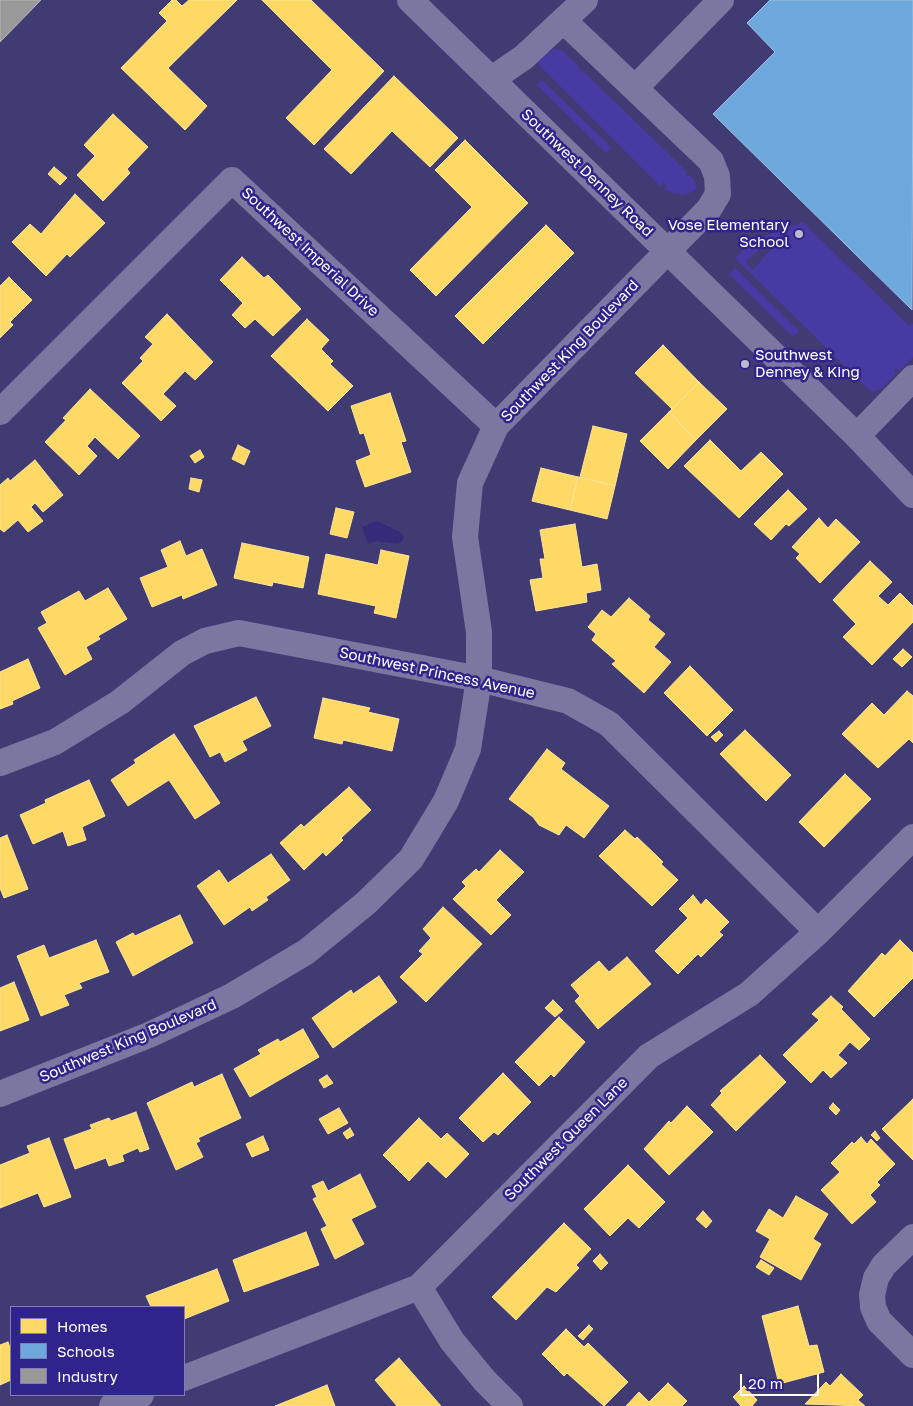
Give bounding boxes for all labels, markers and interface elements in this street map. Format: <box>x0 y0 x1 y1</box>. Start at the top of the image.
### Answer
street label: Southwest Denney Road <box>517 105 657 241</box>
street label: Southwest Imperial Drive <box>238 184 382 320</box>
place label: Vose Elementary School <box>668 216 789 251</box>
marker: Vose Elementary School <box>793 228 805 240</box>
street label: Southwest King Boulevard <box>497 276 643 426</box>
place label: Southwest Denney & King <box>755 346 860 381</box>
marker: Southwest Denney & King <box>739 358 751 370</box>
street label: Southwest Princess Avenue <box>338 643 536 703</box>
street label: Southwest King Boulevard <box>37 996 219 1086</box>
street label: Southwest Queen Lane <box>501 1074 631 1204</box>
legend <box>10 1306 185 1396</box>
text: Homes <box>57 1317 107 1335</box>
text: Schools <box>57 1342 115 1360</box>
scale bar <box>743 1364 822 1396</box>
text: Industry <box>57 1367 118 1385</box>
text: 20 m <box>748 1374 783 1392</box>

